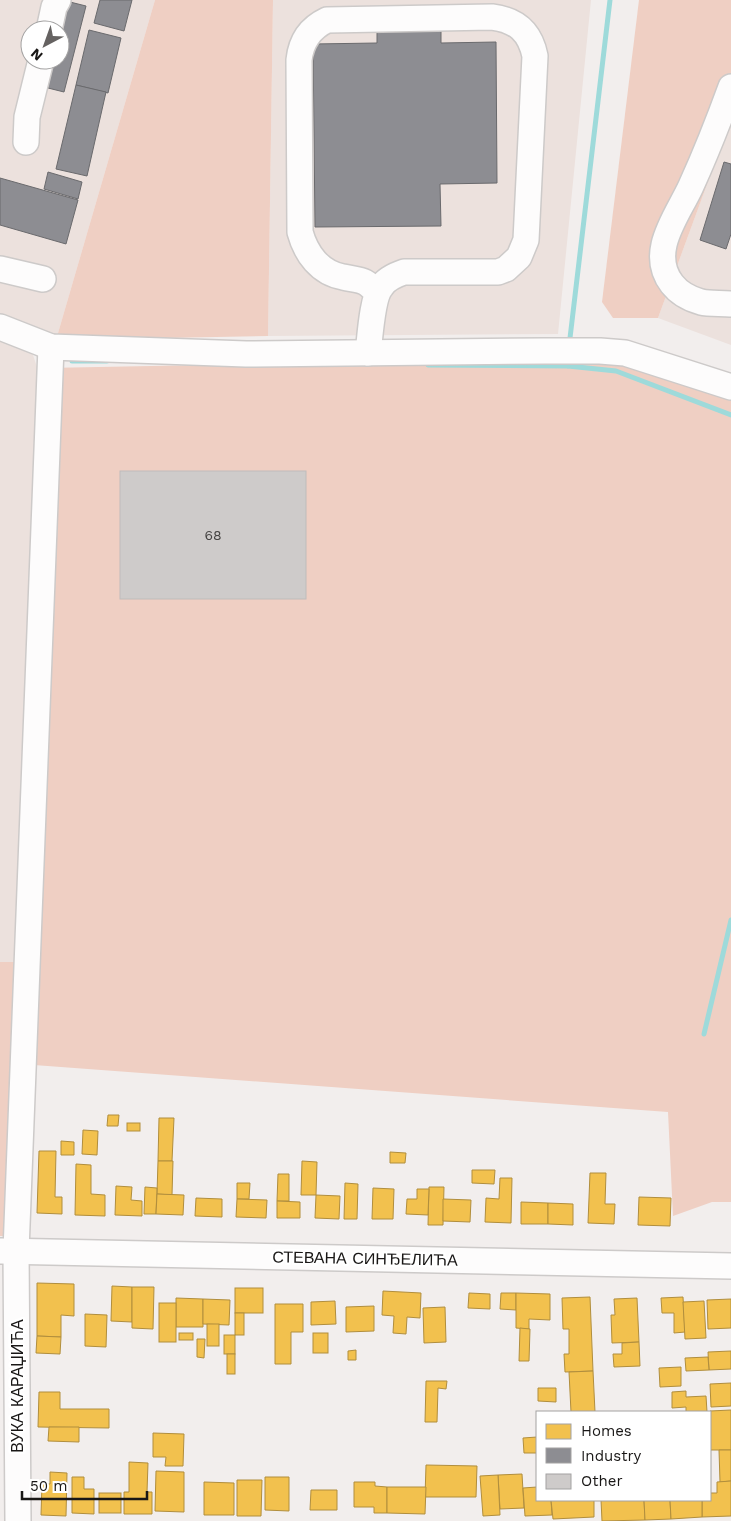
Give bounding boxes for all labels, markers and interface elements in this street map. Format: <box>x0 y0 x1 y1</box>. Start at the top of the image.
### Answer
north arrow <box>20 20 70 70</box>
text: N <box>27 45 46 64</box>
house number: 68 <box>204 527 222 543</box>
street label: СТЕВАНА СИНЂЕЛИЋА <box>272 1247 458 1270</box>
street label: ВУКА КАРАЏИЋА <box>8 1319 27 1453</box>
legend <box>536 1411 711 1501</box>
text: Homes <box>581 1422 632 1440</box>
text: Industry <box>581 1447 642 1465</box>
scale bar <box>22 1468 148 1500</box>
text: Other <box>581 1472 623 1490</box>
text: 50 m <box>30 1477 67 1495</box>

